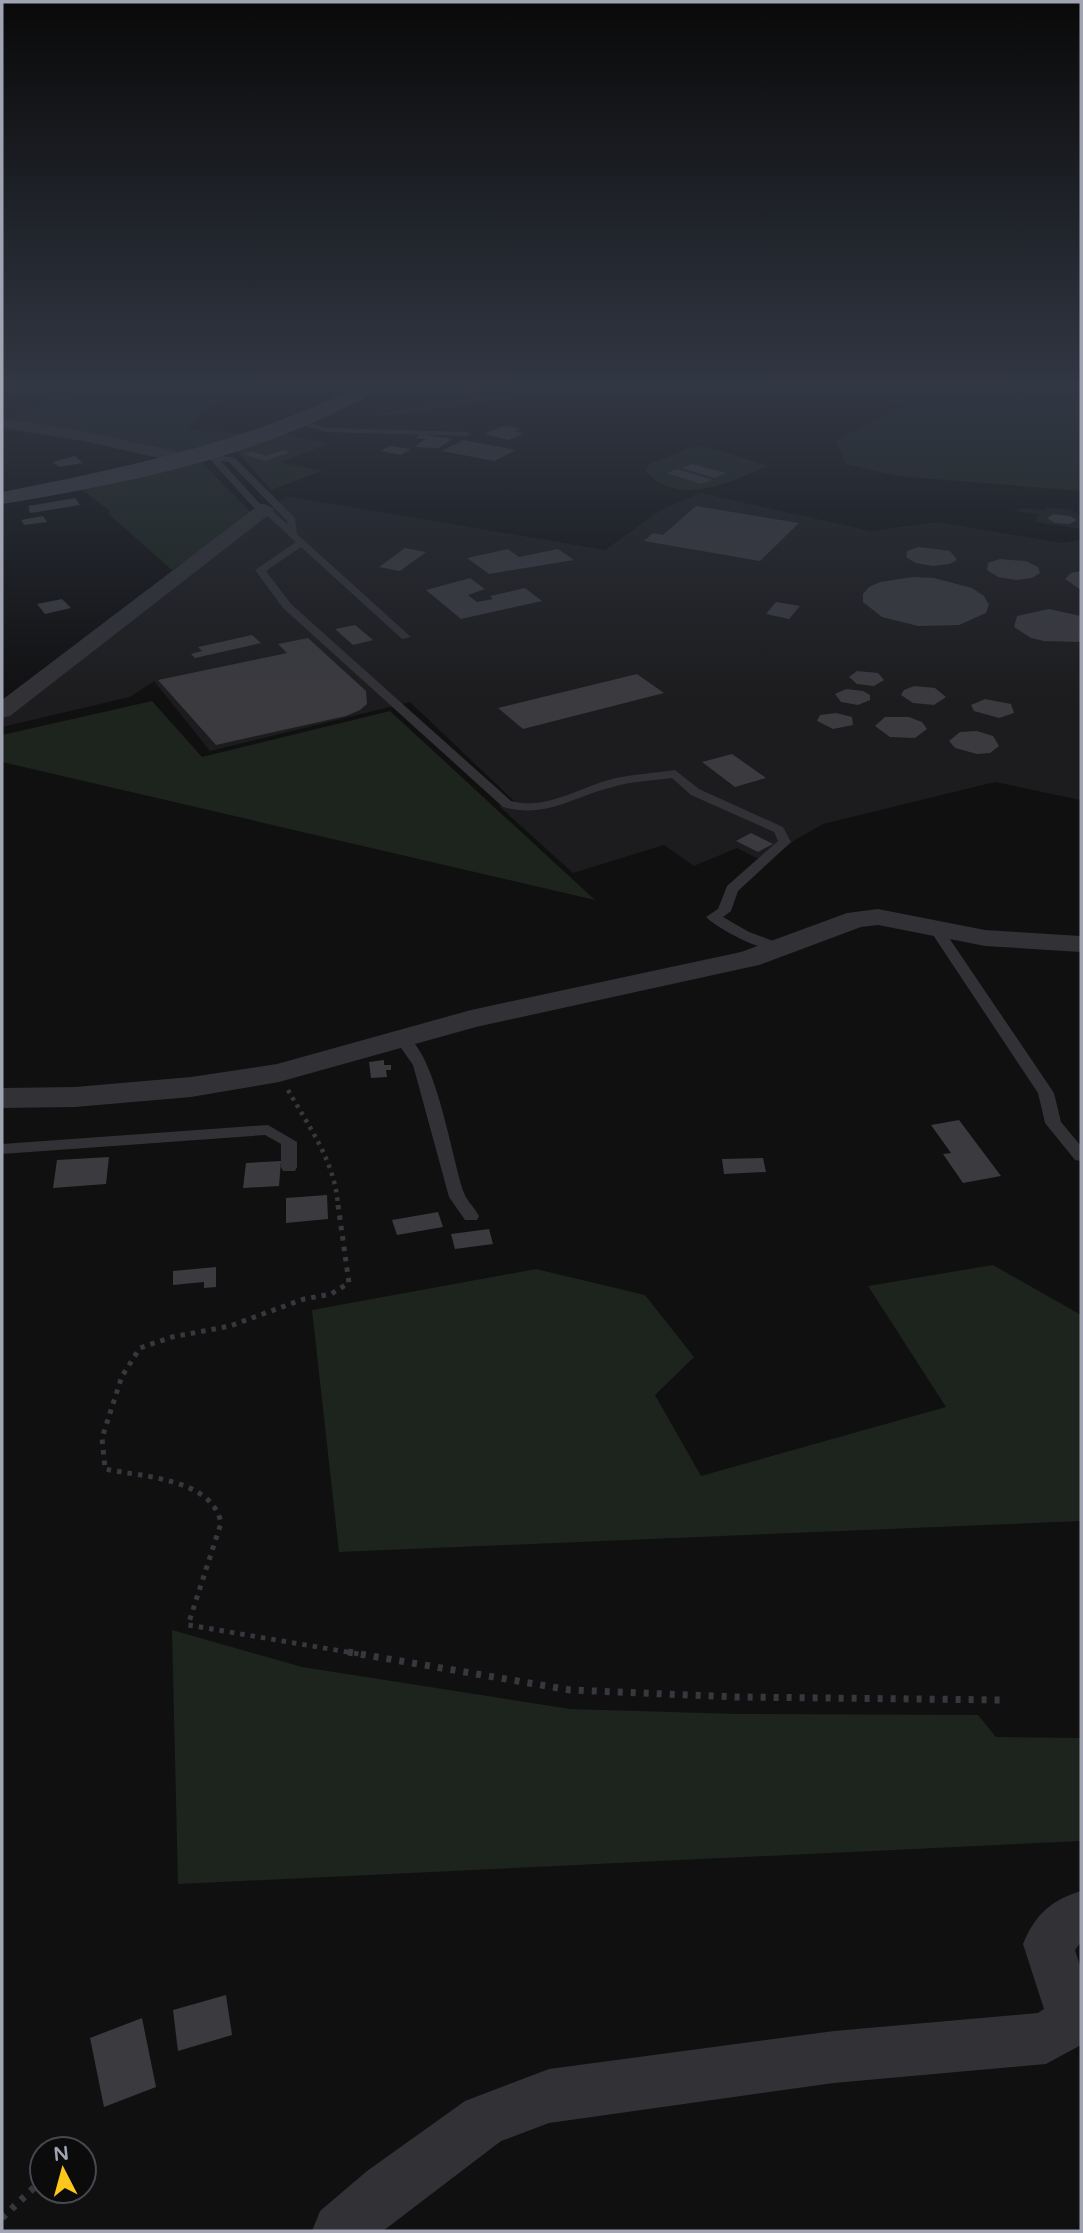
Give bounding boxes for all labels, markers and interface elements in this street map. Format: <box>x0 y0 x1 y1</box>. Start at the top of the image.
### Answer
north arrow <box>28 2135 98 2205</box>
text: N <box>53 2142 70 2166</box>

